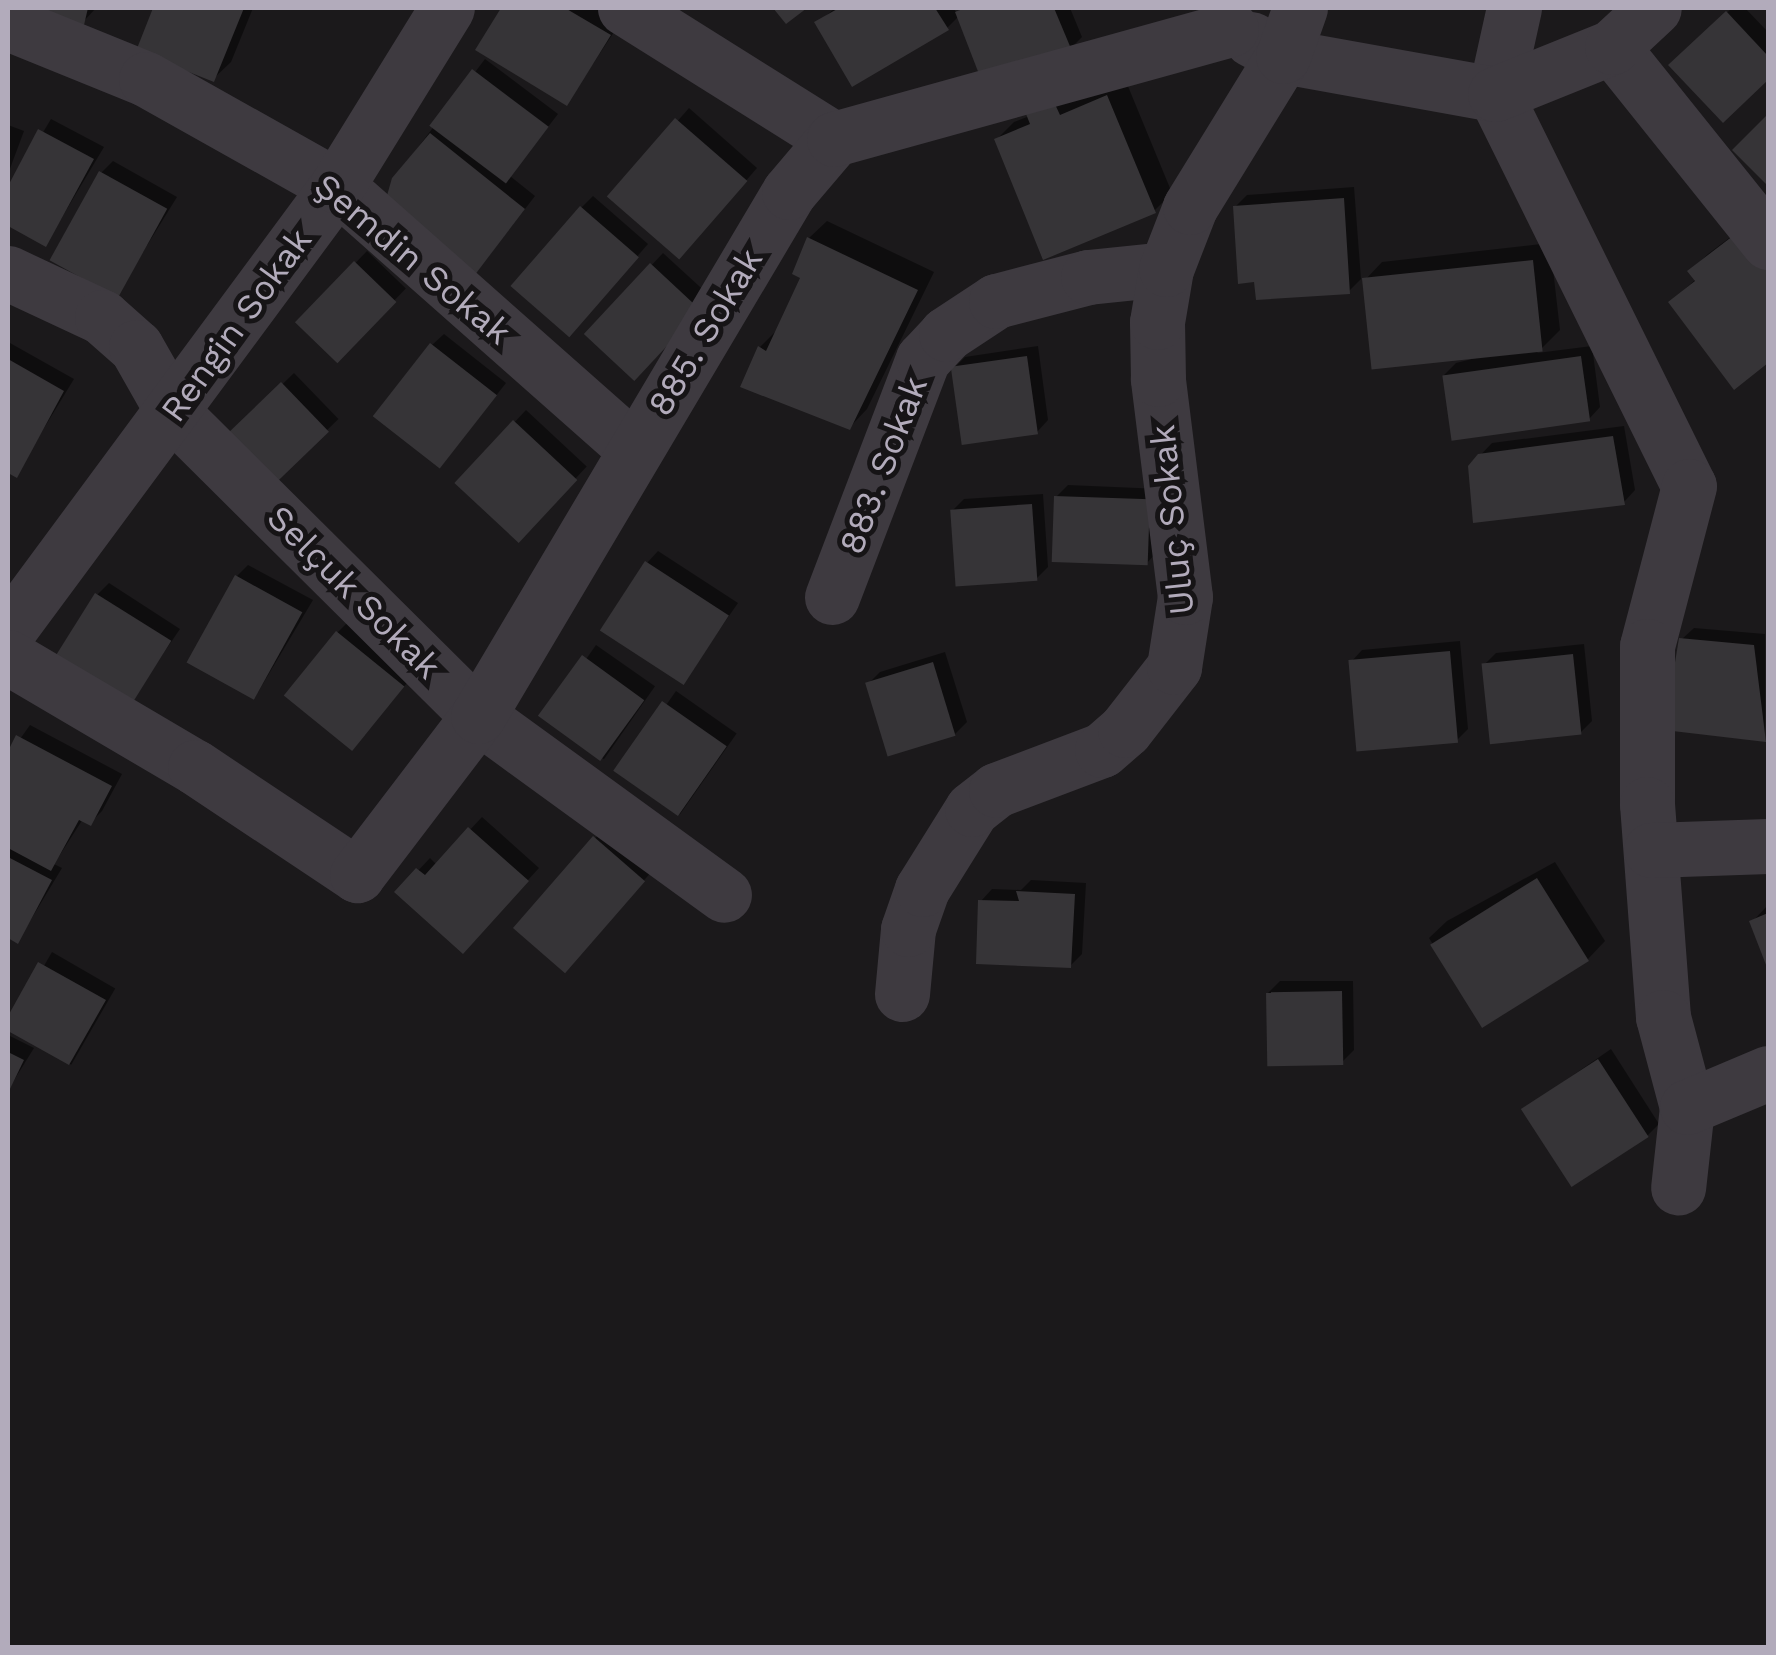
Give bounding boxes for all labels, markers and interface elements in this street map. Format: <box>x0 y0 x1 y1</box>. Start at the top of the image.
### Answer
street label: Şemdin Sokak <box>306 165 520 353</box>
street label: Rengin Sokak <box>152 220 320 430</box>
street label: 885. Sokak <box>639 241 771 423</box>
street label: 883. Sokak <box>830 370 936 560</box>
street label: Uluç Sokak <box>1141 423 1203 617</box>
street label: Selçuk Sokak <box>258 496 450 688</box>

